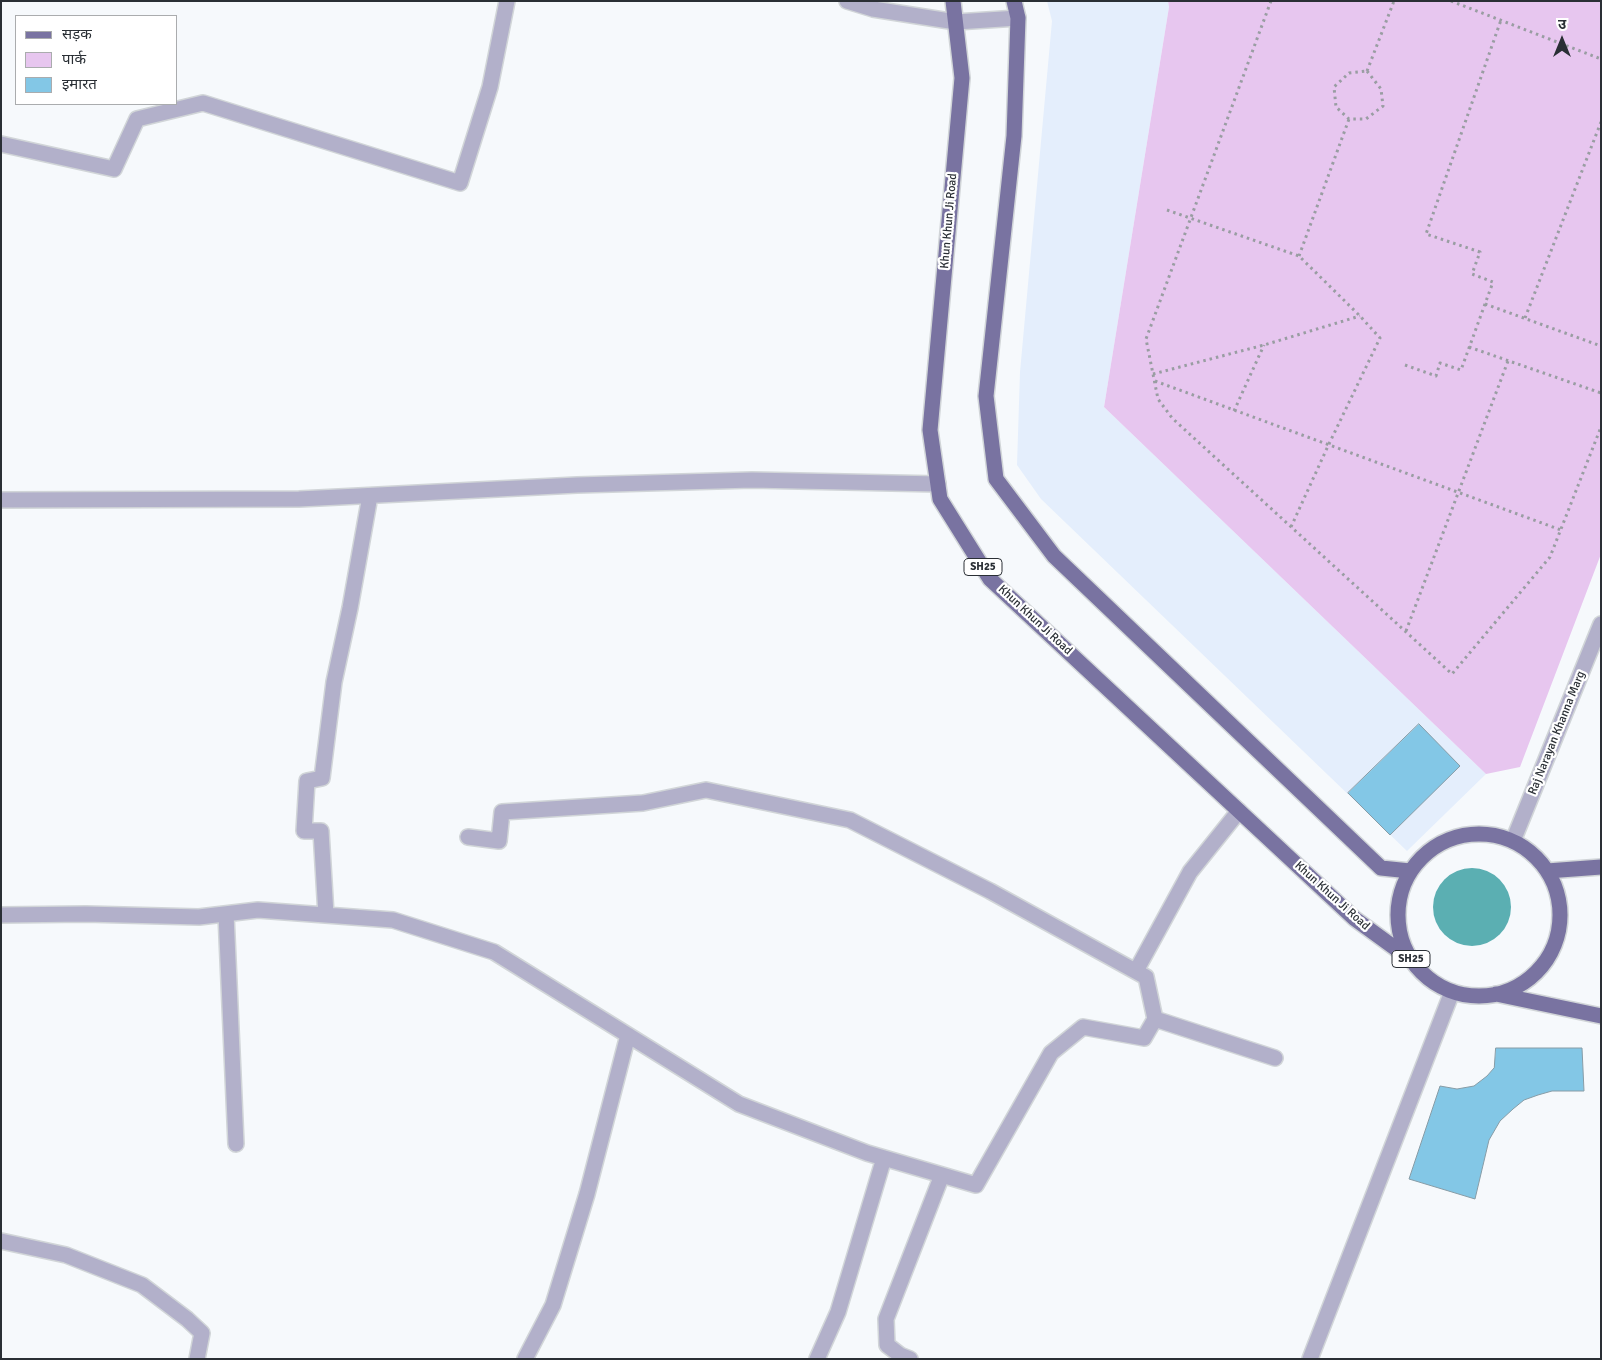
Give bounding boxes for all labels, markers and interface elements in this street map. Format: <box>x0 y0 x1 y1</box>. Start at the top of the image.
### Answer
legend <box>15 15 178 105</box>
north arrow <box>1537 15 1587 65</box>
text: उ <box>1558 16 1566 33</box>
text: सड़क <box>62 25 92 43</box>
text: पार्क <box>62 50 86 68</box>
text: इमारत <box>62 75 97 93</box>
street label: Khun Khun Ji Road <box>938 173 960 269</box>
road number: SH25 <box>964 558 1002 576</box>
street label: Khun Khun Ji Road <box>995 582 1075 658</box>
street label: Raj Narayan Khanna Marg <box>1526 669 1588 797</box>
street label: Khun Khun Ji Road <box>1292 859 1372 933</box>
road number: SH25 <box>1392 951 1430 968</box>

